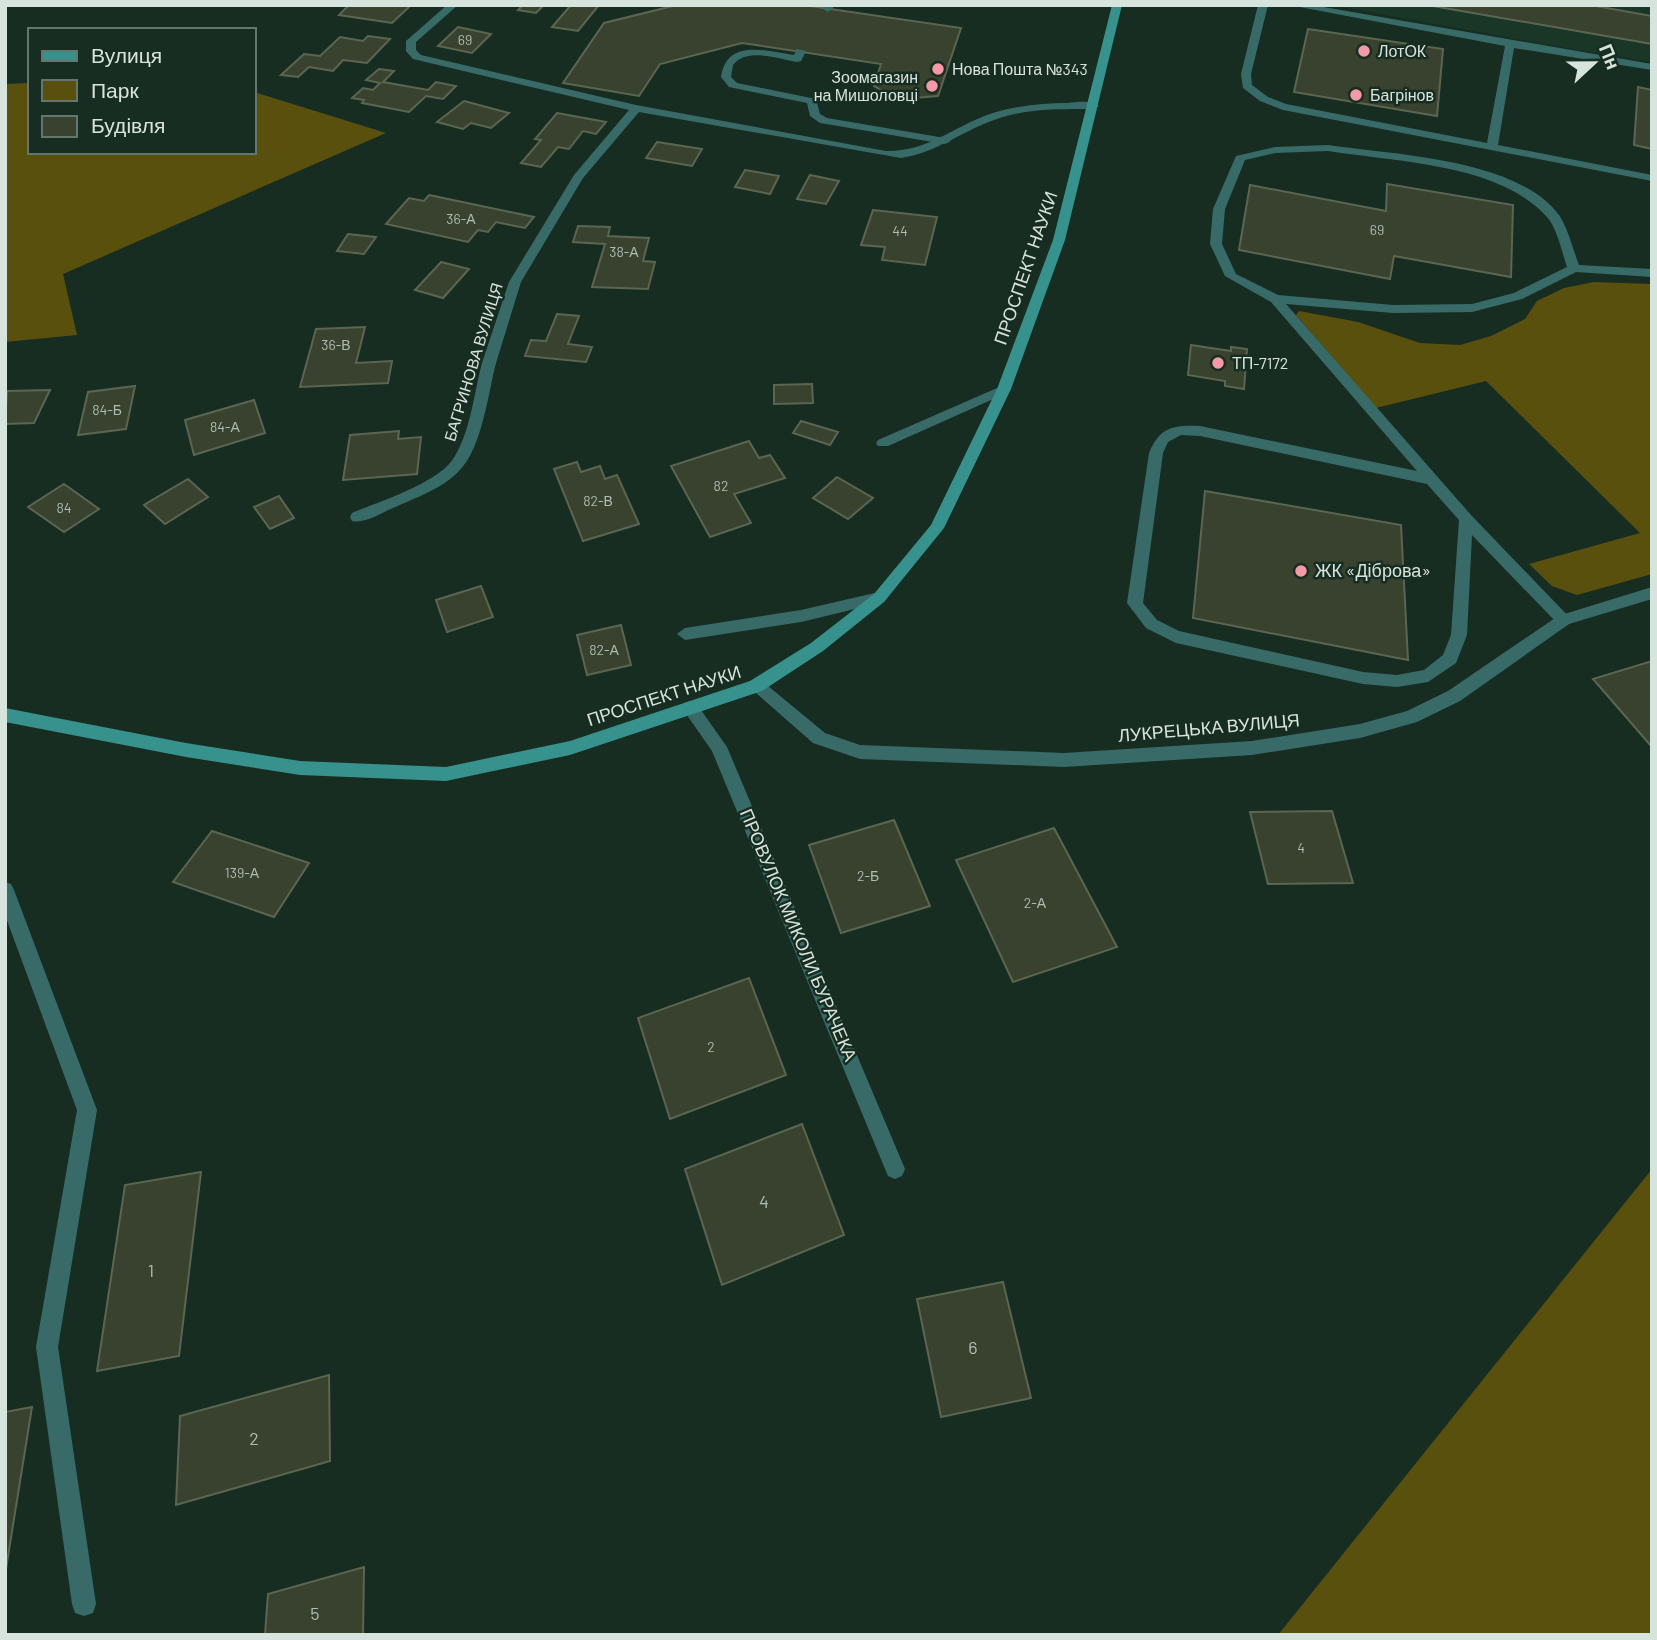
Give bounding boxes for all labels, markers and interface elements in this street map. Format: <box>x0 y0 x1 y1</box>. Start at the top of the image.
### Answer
legend <box>28 28 256 154</box>
north arrow <box>1559 28 1629 98</box>
house number: 69 <box>458 31 472 48</box>
text: Пн <box>1595 40 1626 72</box>
place label: ЛотОК <box>1378 41 1427 60</box>
text: Вулиця <box>91 42 162 67</box>
marker: ЛотОК <box>1356 43 1372 59</box>
place label: Нова Пошта №343 <box>952 59 1088 78</box>
marker: Нова Пошта №343 <box>930 61 946 77</box>
place label: Зоомагазин на Мишоловці <box>814 67 918 104</box>
text: Парк <box>91 77 139 102</box>
marker: Зоомагазин на Мишоловці <box>924 78 940 94</box>
place label: Багрінов <box>1370 85 1434 104</box>
marker: Багрінов <box>1348 87 1364 103</box>
text: Будівля <box>91 112 165 137</box>
street label: ПРОСПЕКТ НАУКИ <box>989 188 1062 347</box>
house number: 36-А <box>446 210 476 227</box>
house number: 69 <box>1370 221 1384 238</box>
house number: 44 <box>892 222 908 239</box>
house number: 38-А <box>609 243 639 260</box>
street label: БАГРИНОВА ВУЛИЦЯ <box>439 280 506 443</box>
house number: 36-В <box>321 336 351 353</box>
place label: ТП-7172 <box>1232 353 1288 372</box>
marker: ТП-7172 <box>1210 355 1226 371</box>
house number: 84-Б <box>92 401 122 418</box>
house number: 84-А <box>210 418 241 435</box>
house number: 82 <box>714 477 728 494</box>
house number: 82-В <box>583 492 613 509</box>
house number: 84 <box>56 499 72 516</box>
place label: ЖК «Діброва» <box>1315 559 1431 581</box>
marker: ЖК «Діброва» <box>1293 563 1309 579</box>
house number: 82-А <box>589 641 619 658</box>
street label: ПРОСПЕКТ НАУКИ <box>584 660 743 730</box>
street label: ЛУКРЕЦЬКА ВУЛИЦЯ <box>1117 708 1301 746</box>
street label: ПРОВУЛОК МИКОЛИ БУРАЧЕКА <box>736 805 862 1064</box>
house number: 4 <box>1297 839 1305 856</box>
house number: 139-А <box>225 864 260 881</box>
house number: 2-Б <box>857 867 879 884</box>
house number: 2-А <box>1024 894 1047 911</box>
house number: 2 <box>707 1038 715 1055</box>
house number: 4 <box>759 1190 769 1212</box>
house number: 1 <box>148 1259 154 1281</box>
house number: 6 <box>968 1336 978 1358</box>
house number: 2 <box>249 1427 259 1449</box>
house number: 5 <box>310 1602 320 1624</box>

